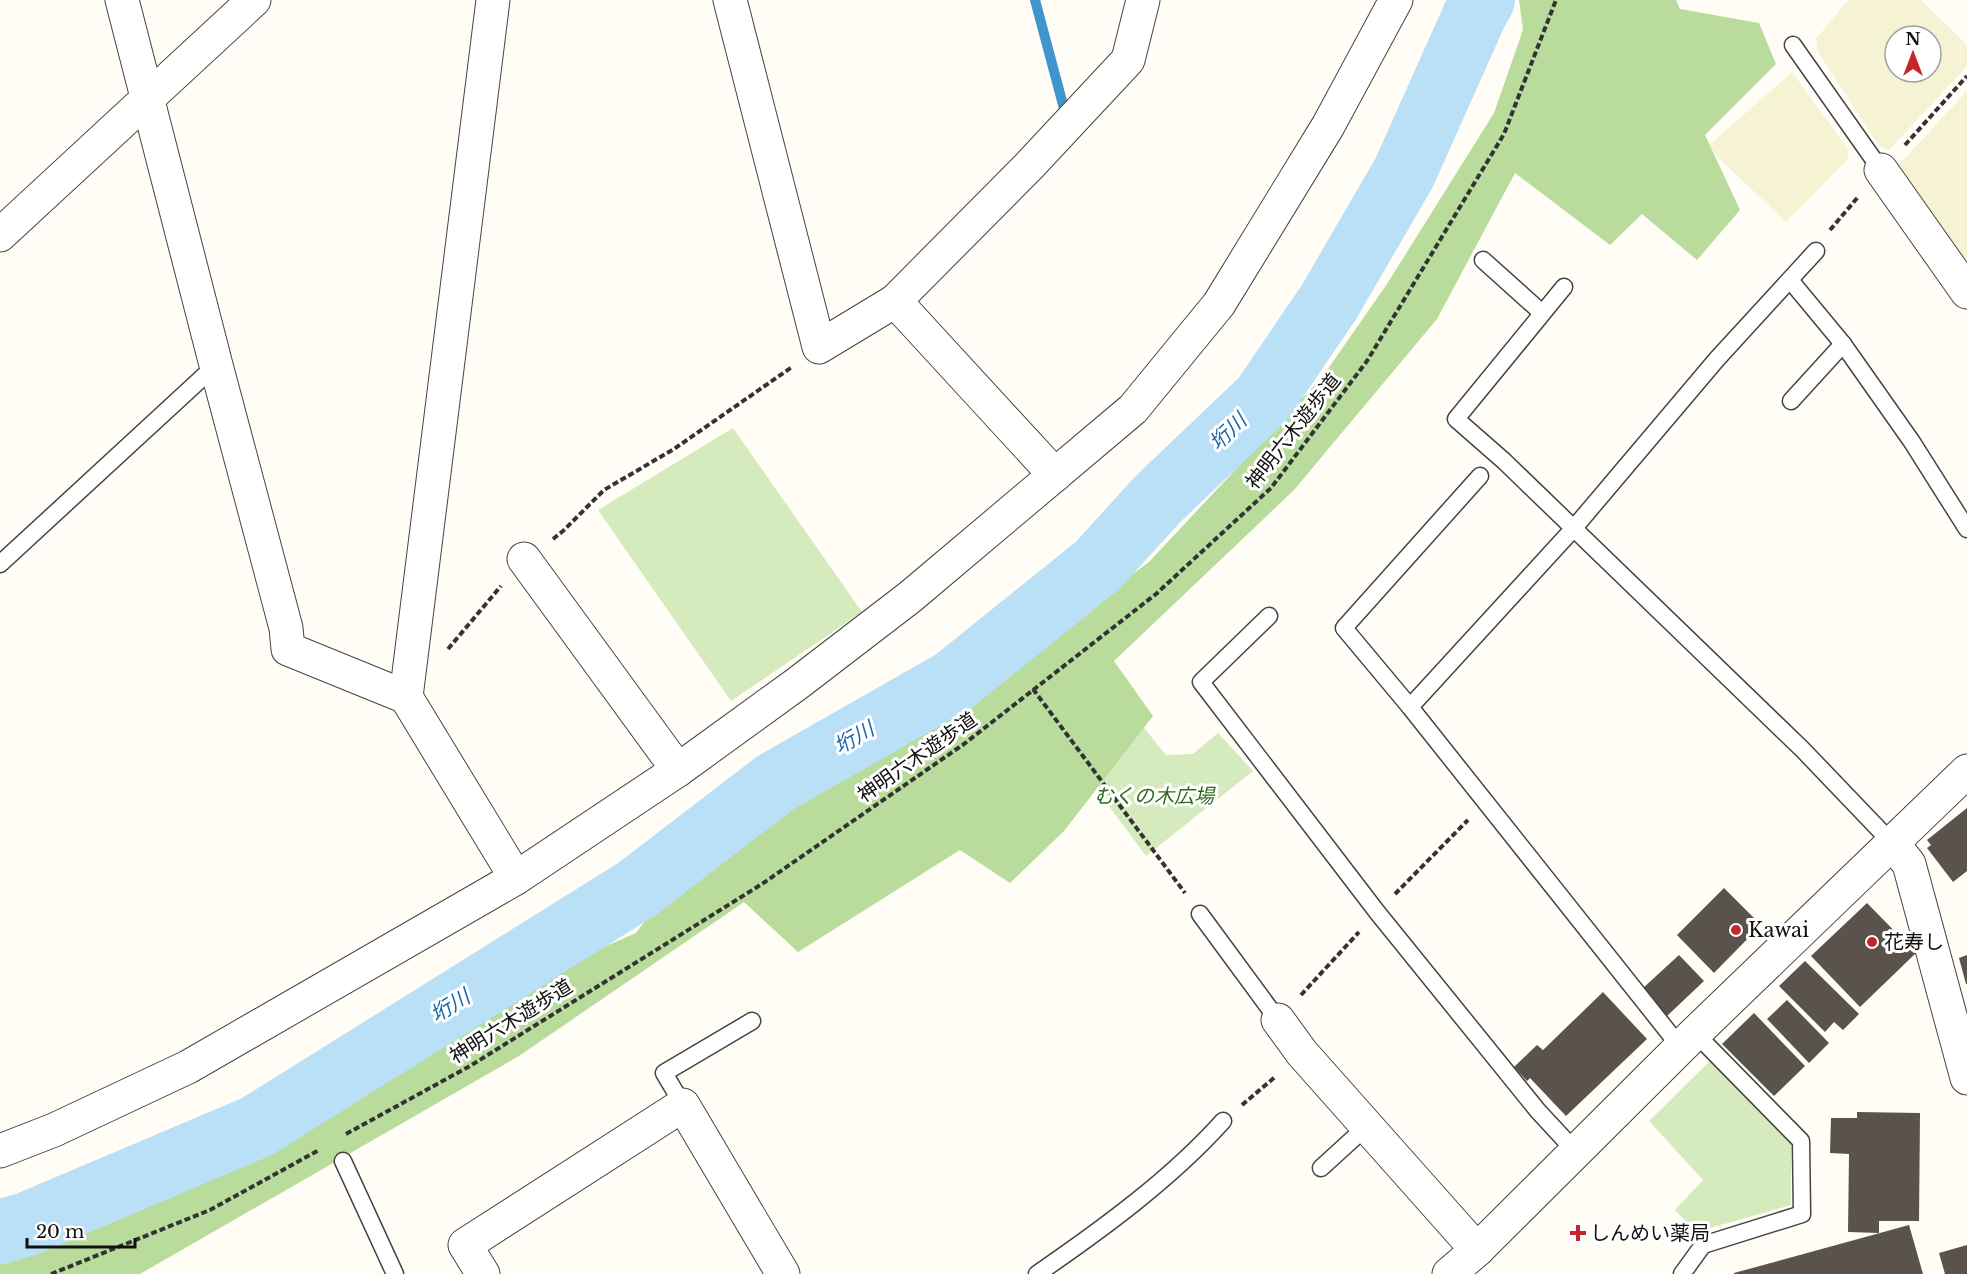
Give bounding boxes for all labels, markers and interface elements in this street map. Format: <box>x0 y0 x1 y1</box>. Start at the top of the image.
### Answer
north arrow <box>1883 24 1943 84</box>
text: N <box>1905 29 1921 49</box>
street label: 神明六木遊歩道 <box>1240 368 1346 494</box>
water label: 垳川 <box>1204 407 1254 456</box>
street label: 神明六木遊歩道 <box>853 707 981 807</box>
water label: 垳川 <box>829 715 880 760</box>
park label: むくの木広場 <box>1094 784 1216 808</box>
place label: Kawai <box>1748 918 1809 942</box>
marker: Kawai <box>1729 923 1743 937</box>
place label: 花寿し <box>1884 930 1944 954</box>
marker: 花寿し <box>1865 935 1879 949</box>
street label: 神明六木遊歩道 <box>445 974 577 1068</box>
water label: 垳川 <box>425 983 476 1028</box>
scale bar <box>27 1211 135 1249</box>
text: 20 m <box>36 1221 84 1243</box>
place label: しんめい薬局 <box>1590 1221 1710 1245</box>
marker: しんめい薬局 <box>1571 1226 1585 1240</box>

